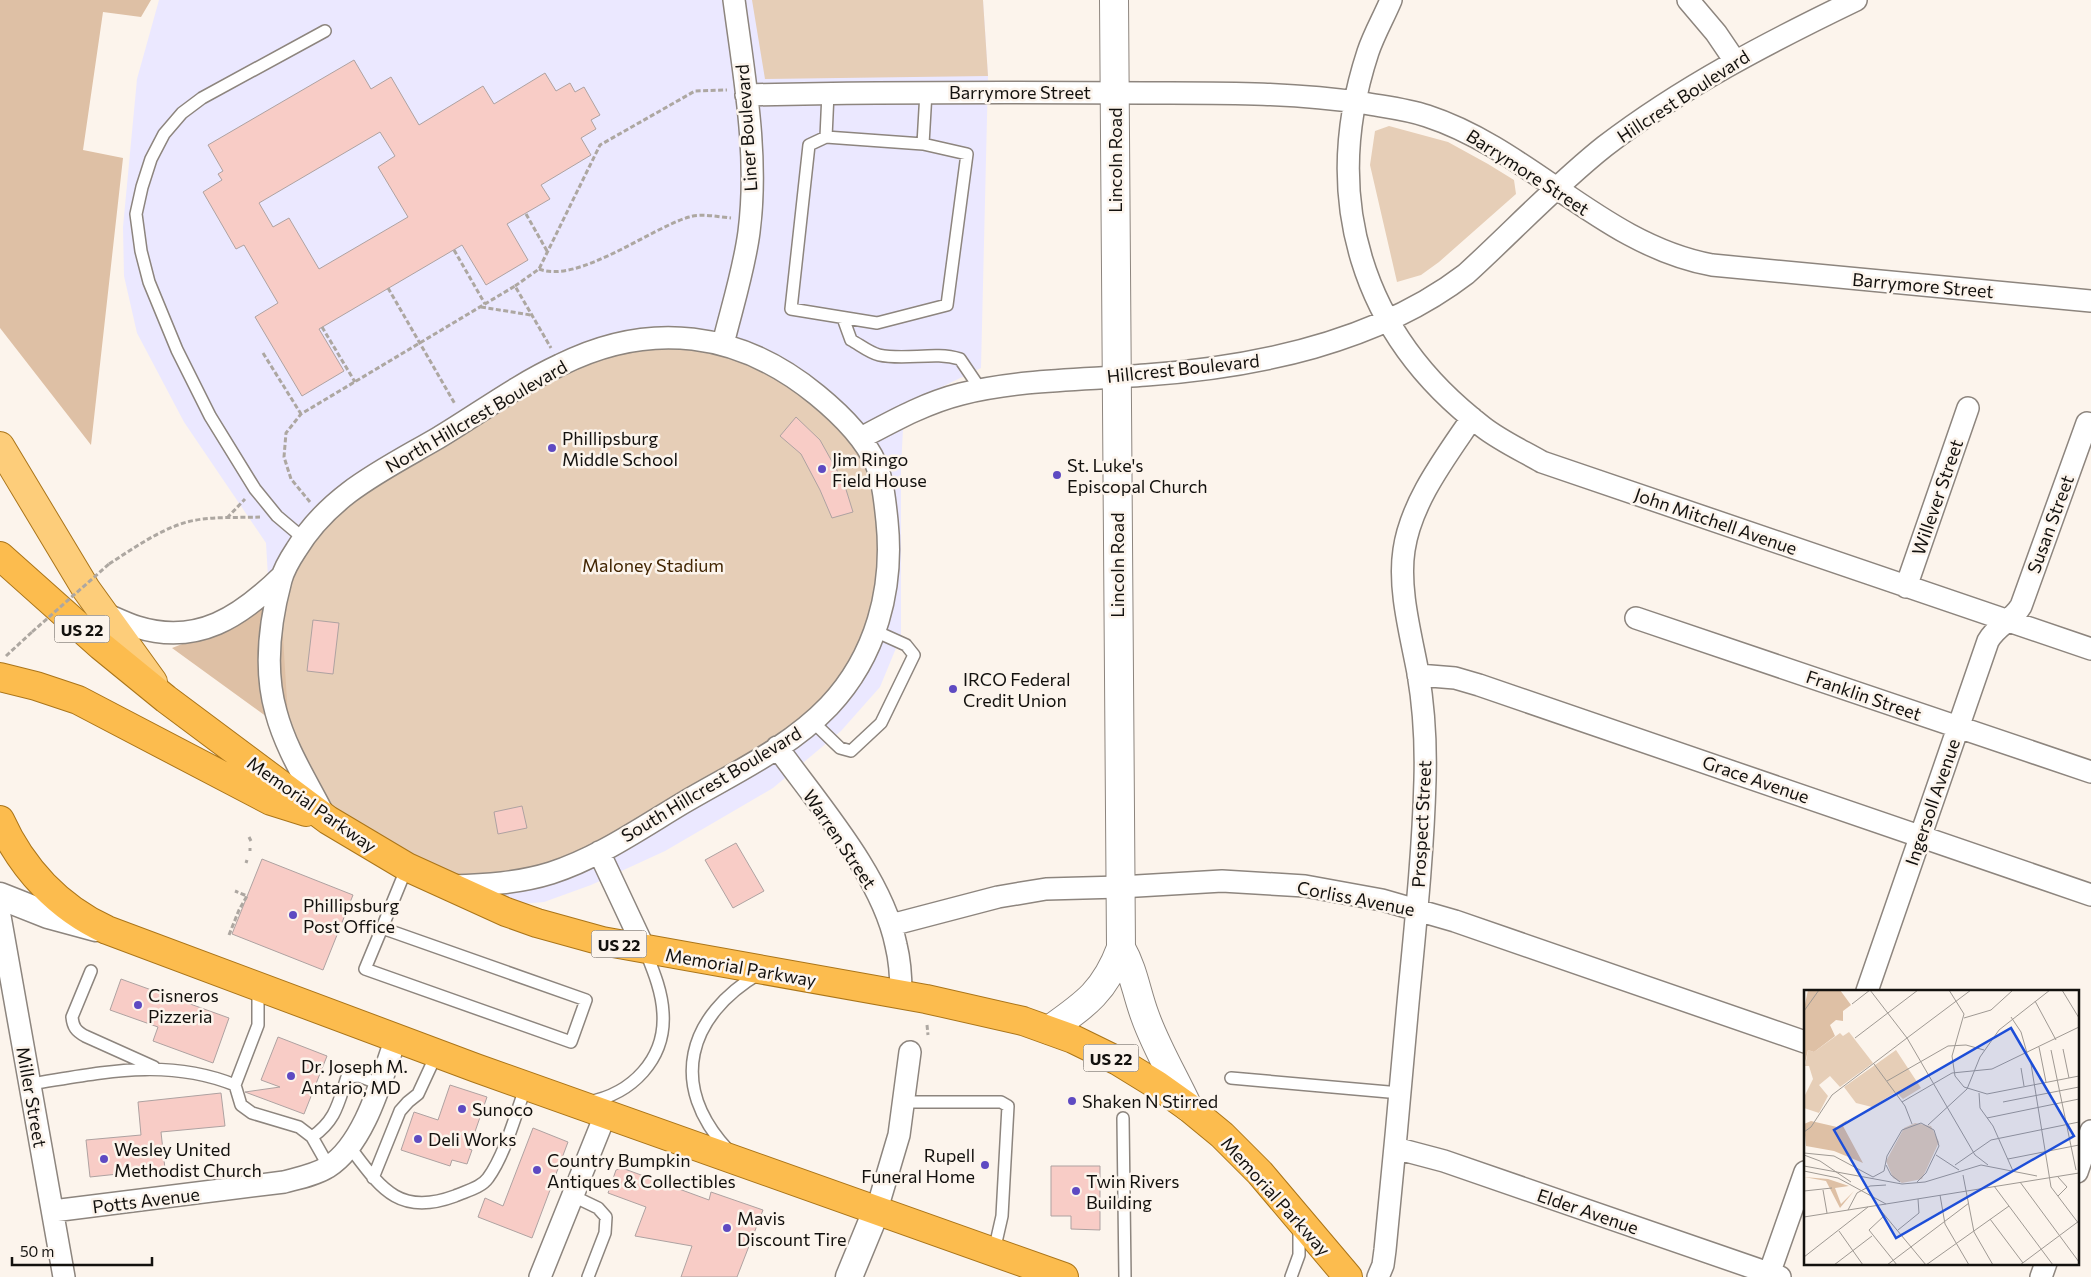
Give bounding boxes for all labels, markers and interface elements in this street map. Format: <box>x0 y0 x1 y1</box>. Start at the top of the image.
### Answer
street label: Hillcrest Boulevard <box>1613 45 1753 147</box>
street label: Liner Boulevard <box>731 64 761 192</box>
street label: Barrymore Street <box>949 81 1091 103</box>
street label: Lincoln Road <box>1104 107 1126 213</box>
street label: Barrymore Street <box>1463 124 1593 220</box>
street label: Barrymore Street <box>1851 268 1995 302</box>
street label: Hillcrest Boulevard <box>1106 349 1260 387</box>
street label: North Hillcrest Boulevard <box>381 355 571 477</box>
place label: Phillipsburg Middle School <box>562 427 678 470</box>
street label: Willever Street <box>1907 436 1967 558</box>
marker: Phillipsburg Middle School <box>546 442 558 454</box>
place label: Jim Ringo Field House <box>832 448 927 491</box>
place label: St. Luke's Episcopal Church <box>1067 454 1208 497</box>
marker: Jim Ringo Field House <box>816 463 828 475</box>
marker: St. Luke's Episcopal Church <box>1051 469 1063 481</box>
street label: Susan Street <box>2022 472 2078 576</box>
street label: John Mitchell Avenue <box>1632 483 1800 559</box>
street label: Lincoln Road <box>1106 512 1128 618</box>
park label: Maloney Stadium <box>582 554 724 576</box>
road number: US 22 <box>54 616 110 642</box>
street label: Franklin Street <box>1803 665 1925 725</box>
place label: IRCO Federal Credit Union <box>963 668 1071 711</box>
marker: IRCO Federal Credit Union <box>947 683 959 695</box>
street label: South Hillcrest Boulevard <box>617 722 805 846</box>
street label: Ingersoll Avenue <box>1900 736 1964 868</box>
street label: Grace Avenue <box>1700 750 1812 808</box>
street label: Memorial Parkway <box>243 751 381 857</box>
street label: Prospect Street <box>1407 760 1435 888</box>
street label: Warren Street <box>799 785 881 893</box>
street label: Corliss Avenue <box>1295 876 1417 920</box>
place label: Phillipsburg Post Office <box>303 894 400 937</box>
marker: Phillipsburg Post Office <box>287 909 299 921</box>
road number: US 22 <box>592 931 646 958</box>
street label: Memorial Parkway <box>664 943 818 991</box>
place label: Cisneros Pizzeria <box>148 984 219 1027</box>
inset map <box>1804 990 2078 1264</box>
marker: Cisneros Pizzeria <box>132 999 144 1011</box>
road number: US 22 <box>1084 1044 1138 1072</box>
street label: Miller Street <box>12 1045 52 1149</box>
place label: Dr. Joseph M. Antario, MD <box>301 1055 408 1098</box>
marker: Dr. Joseph M. Antario, MD <box>285 1070 297 1082</box>
place label: Shaken N Stirred <box>1082 1090 1218 1112</box>
marker: Shaken N Stirred <box>1066 1095 1078 1107</box>
place label: Sunoco <box>472 1098 533 1120</box>
marker: Sunoco <box>456 1103 468 1115</box>
place label: Deli Works <box>428 1128 516 1150</box>
street label: Memorial Parkway <box>1217 1132 1335 1260</box>
marker: Deli Works <box>412 1133 424 1145</box>
place label: Wesley United Methodist Church <box>114 1138 262 1181</box>
place label: Rupell Funeral Home <box>861 1144 975 1187</box>
place label: Country Bumpkin Antiques & Collectibles <box>547 1149 736 1192</box>
marker: Wesley United Methodist Church <box>98 1153 110 1165</box>
marker: Rupell Funeral Home <box>979 1159 991 1171</box>
marker: Country Bumpkin Antiques & Collectibles <box>531 1164 543 1176</box>
place label: Twin Rivers Building <box>1086 1170 1179 1213</box>
street label: Potts Avenue <box>91 1183 201 1217</box>
street label: Elder Avenue <box>1534 1183 1642 1239</box>
marker: Twin Rivers Building <box>1070 1185 1082 1197</box>
place label: Mavis Discount Tire <box>737 1207 846 1250</box>
marker: Mavis Discount Tire <box>721 1222 733 1234</box>
scale bar <box>12 1234 152 1266</box>
text: 50 m <box>20 1242 54 1260</box>

